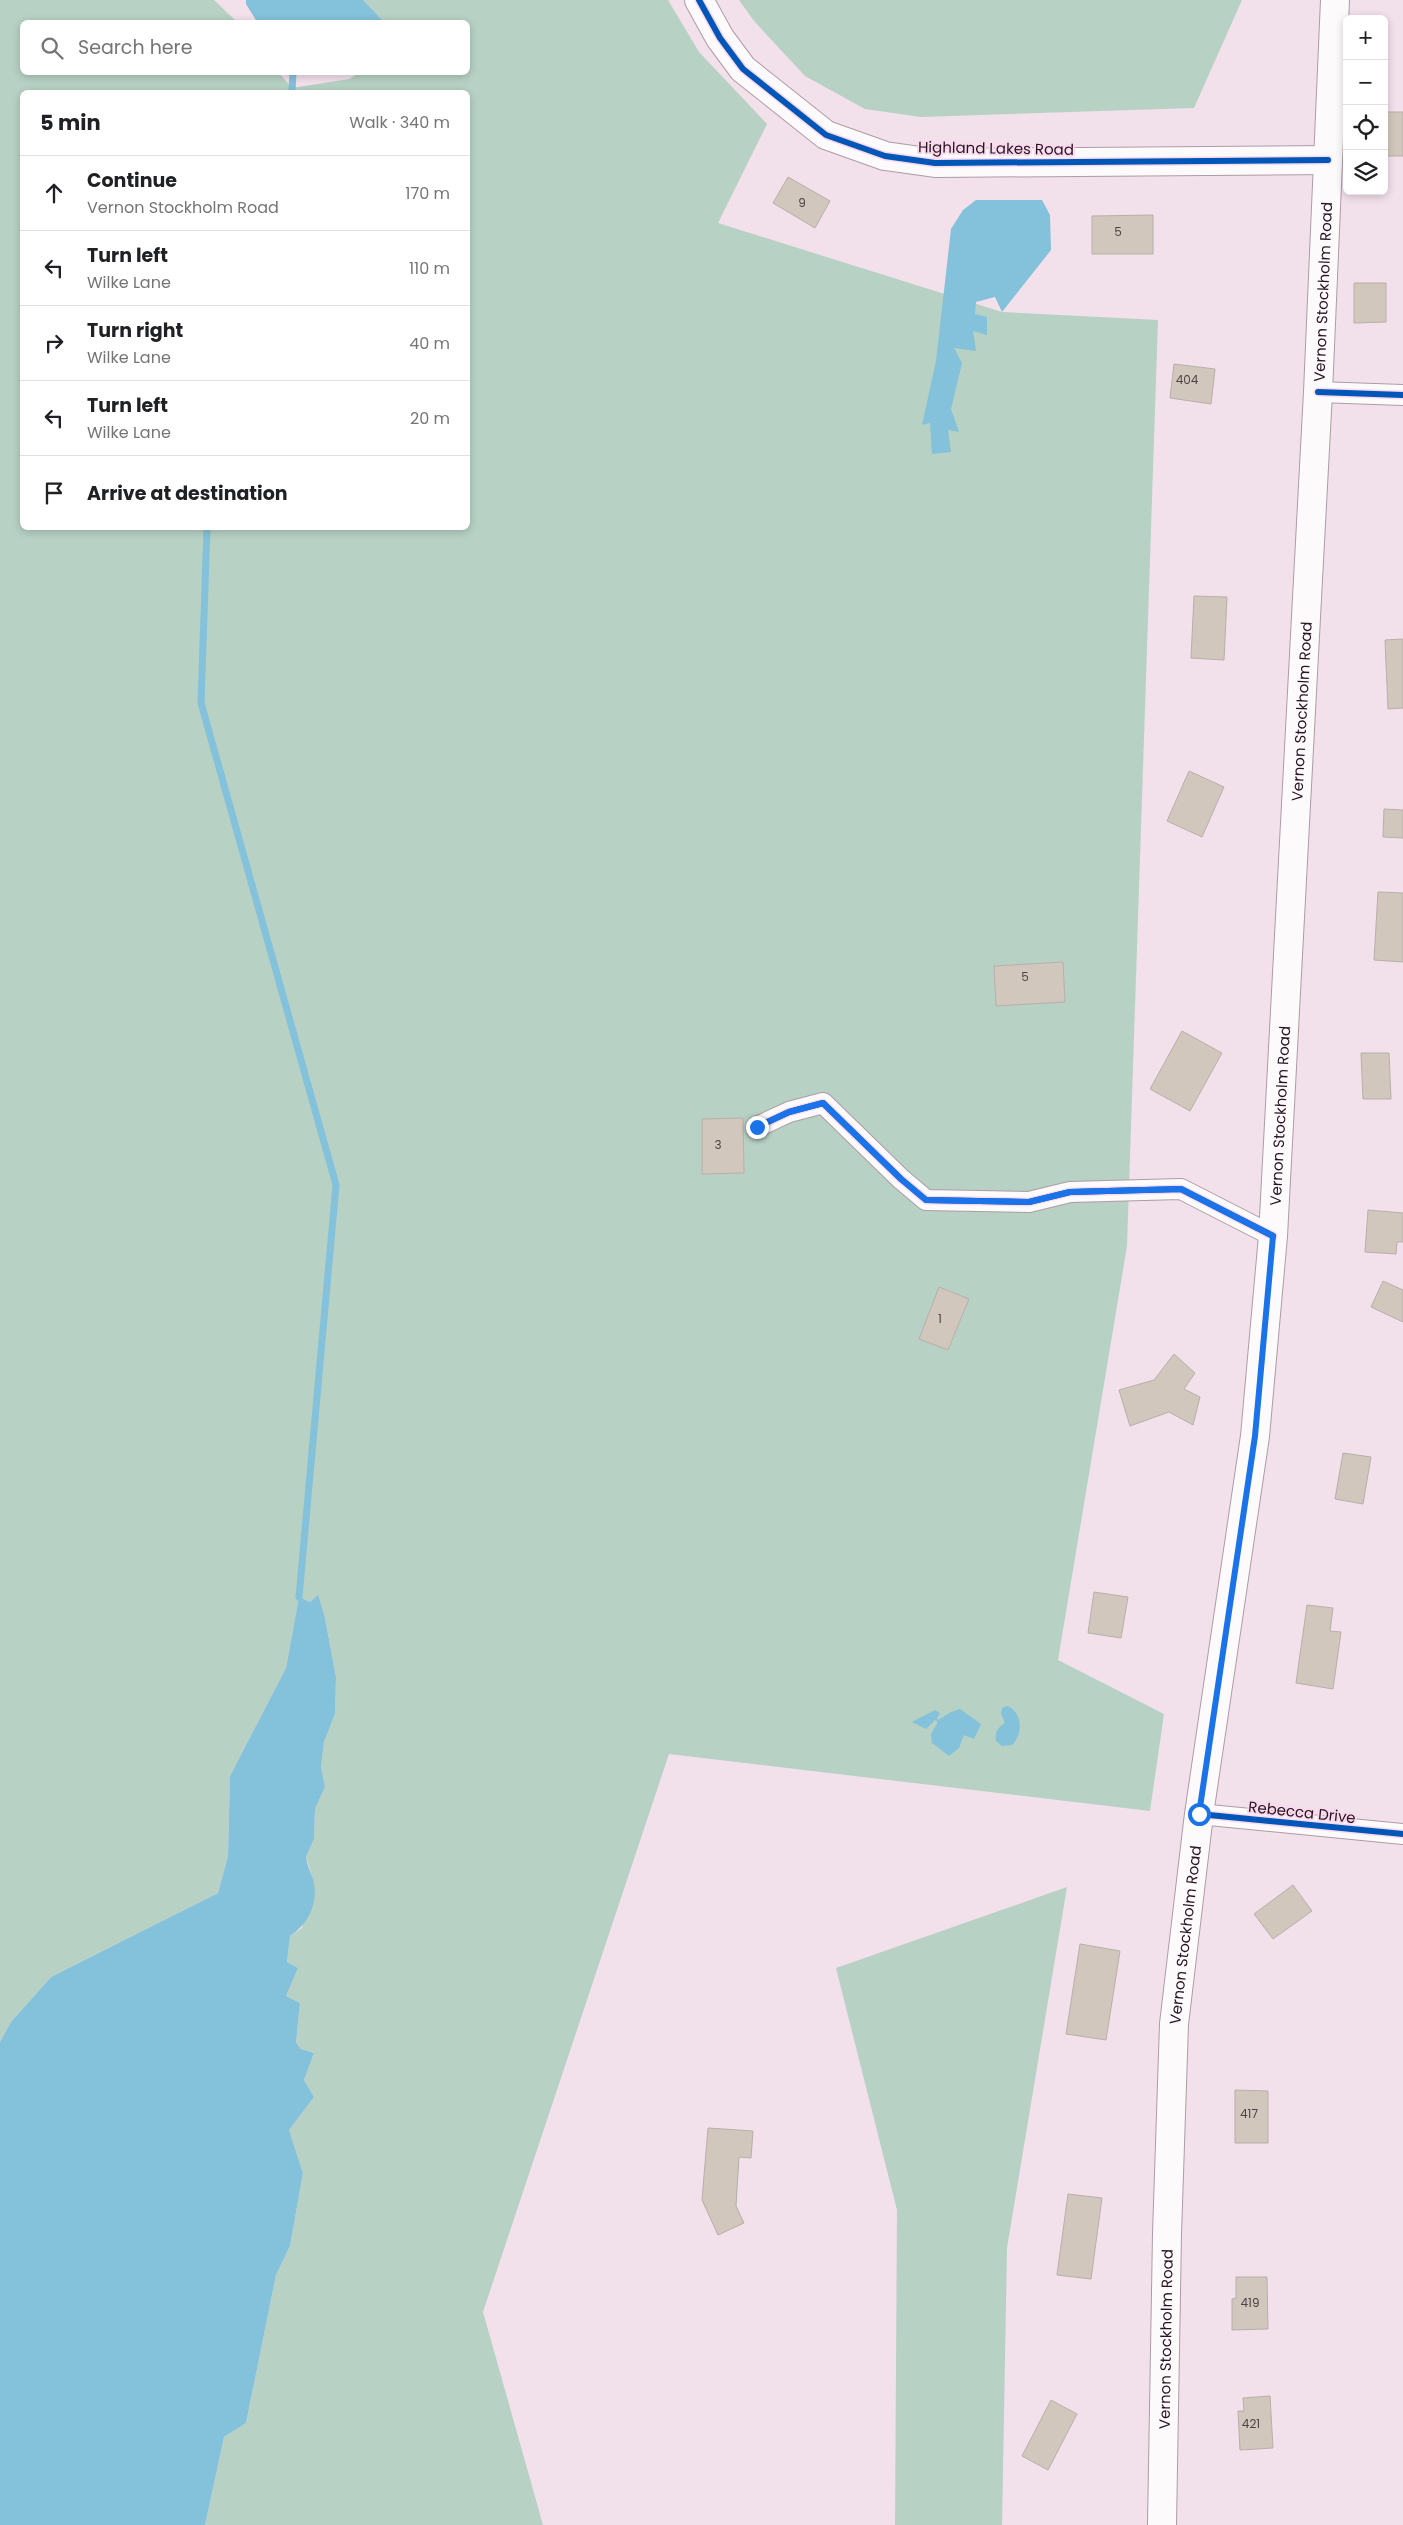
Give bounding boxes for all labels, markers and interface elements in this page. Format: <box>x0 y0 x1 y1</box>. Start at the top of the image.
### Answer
map controls <box>1343 15 1388 195</box>
button: + <box>1343 15 1388 60</box>
search box <box>20 20 470 75</box>
icon: search <box>38 34 66 62</box>
text: Search here <box>78 34 192 61</box>
button: − <box>1343 60 1388 105</box>
button: locate <box>1343 105 1388 150</box>
text: 5 min <box>40 108 101 137</box>
text: Walk · 340 m <box>349 111 450 134</box>
street label: Highland Lakes Road <box>918 136 1074 160</box>
button: layers <box>1343 150 1388 195</box>
text: Continue <box>87 167 177 194</box>
icon: ahead <box>40 179 68 207</box>
text: 170 m <box>405 182 450 205</box>
house number: 9 <box>798 194 806 211</box>
text: Vernon Stockholm Road <box>87 196 279 219</box>
street label: Vernon Stockholm Road <box>1308 201 1337 382</box>
house number: 5 <box>1114 223 1122 240</box>
text: Turn left <box>87 242 168 269</box>
icon: left <box>40 254 68 282</box>
text: 110 m <box>409 257 450 280</box>
text: Wilke Lane <box>87 271 171 294</box>
text: Turn right <box>87 317 183 344</box>
icon: right <box>40 329 68 357</box>
text: 40 m <box>409 332 450 355</box>
text: Wilke Lane <box>87 346 171 369</box>
house number: 404 <box>1176 371 1199 388</box>
text: Turn left <box>87 392 168 419</box>
icon: left <box>40 404 68 432</box>
text: 20 m <box>410 407 450 430</box>
text: Wilke Lane <box>87 421 171 444</box>
icon: arrive <box>40 479 68 507</box>
text: Arrive at destination <box>87 480 288 507</box>
street label: Vernon Stockholm Road <box>1286 621 1316 802</box>
house number: 5 <box>1021 968 1029 985</box>
street label: Vernon Stockholm Road <box>1264 1025 1295 1206</box>
route end <box>746 1116 769 1139</box>
house number: 3 <box>714 1136 722 1153</box>
house number: 1 <box>938 1310 942 1327</box>
street label: Rebecca Drive <box>1247 1796 1357 1828</box>
route start <box>1188 1803 1211 1826</box>
street label: Vernon Stockholm Road <box>1164 1844 1206 2025</box>
house number: 417 <box>1240 2105 1258 2122</box>
street label: Vernon Stockholm Road <box>1153 2249 1177 2429</box>
house number: 419 <box>1241 2294 1259 2311</box>
house number: 421 <box>1242 2415 1260 2432</box>

